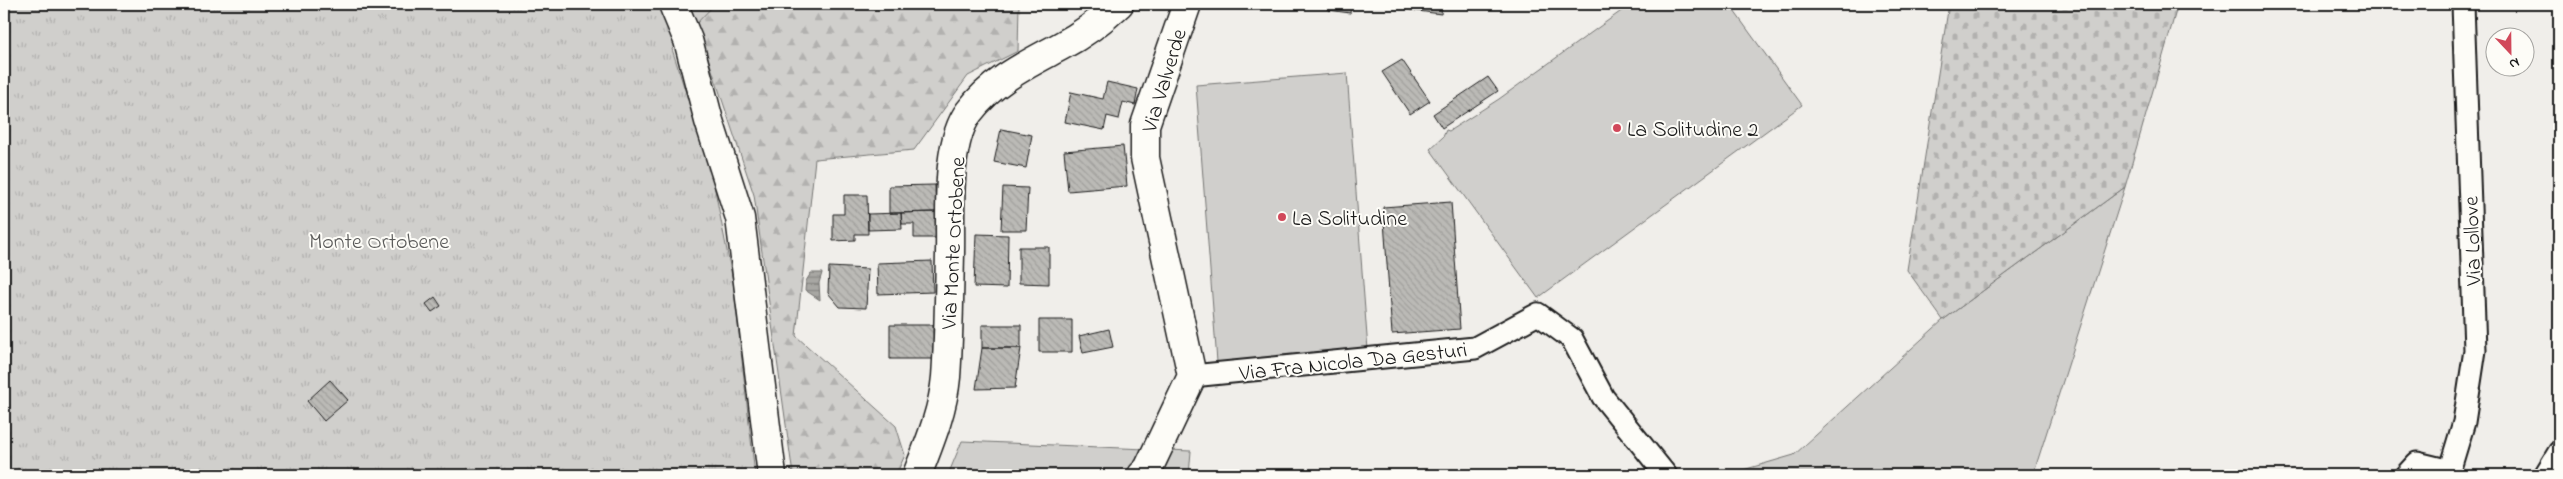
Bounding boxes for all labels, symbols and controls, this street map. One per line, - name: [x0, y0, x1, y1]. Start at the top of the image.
- street label: Via Valverde: [1135, 25, 1197, 138]
- north arrow: [2486, 28, 2536, 78]
- text: N: [2506, 51, 2523, 74]
- place label: La Solitudine 2: [1627, 115, 1759, 147]
- marker: La Solitudine 2: [1611, 122, 1623, 134]
- street label: Via Monte Ortobene: [934, 156, 976, 331]
- street label: Via Lollove: [2456, 195, 2492, 287]
- place label: La Solitudine: [1292, 204, 1407, 236]
- marker: La Solitudine: [1276, 211, 1288, 223]
- park label: Monte Ortobene: [309, 227, 449, 259]
- street label: Via Fra Nicola Da Gesturi: [1237, 335, 1469, 391]

